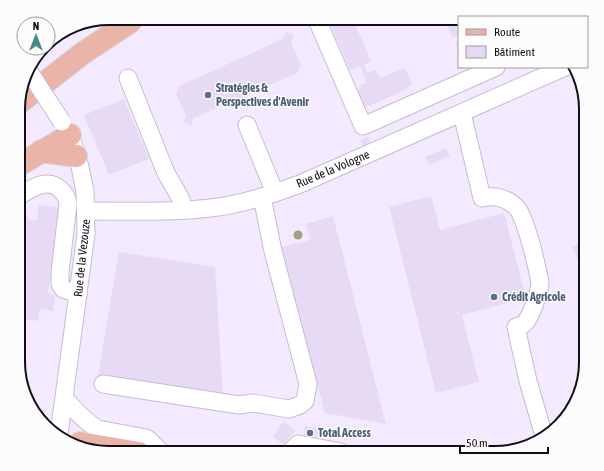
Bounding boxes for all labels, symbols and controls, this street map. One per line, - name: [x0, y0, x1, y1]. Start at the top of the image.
- north arrow: [16, 16, 56, 56]
- legend: [458, 16, 588, 68]
- text: N: [33, 20, 39, 32]
- text: Route: [494, 25, 520, 39]
- text: Bâtiment: [494, 45, 535, 59]
- place label: Stratégies & Perspectives d'Avenir: [216, 81, 309, 109]
- marker: Stratégies & Perspectives d'Avenir: [203, 90, 213, 100]
- street label: Rue de la Vologne: [294, 147, 372, 191]
- street label: Rue de la Vezouze: [71, 218, 93, 298]
- place label: Crédit Agricole: [502, 290, 566, 304]
- marker: Crédit Agricole: [489, 292, 499, 302]
- place label: Total Access: [318, 426, 371, 440]
- marker: Total Access: [305, 428, 315, 438]
- scale bar: [460, 429, 548, 455]
- text: 50 m: [466, 436, 488, 450]

